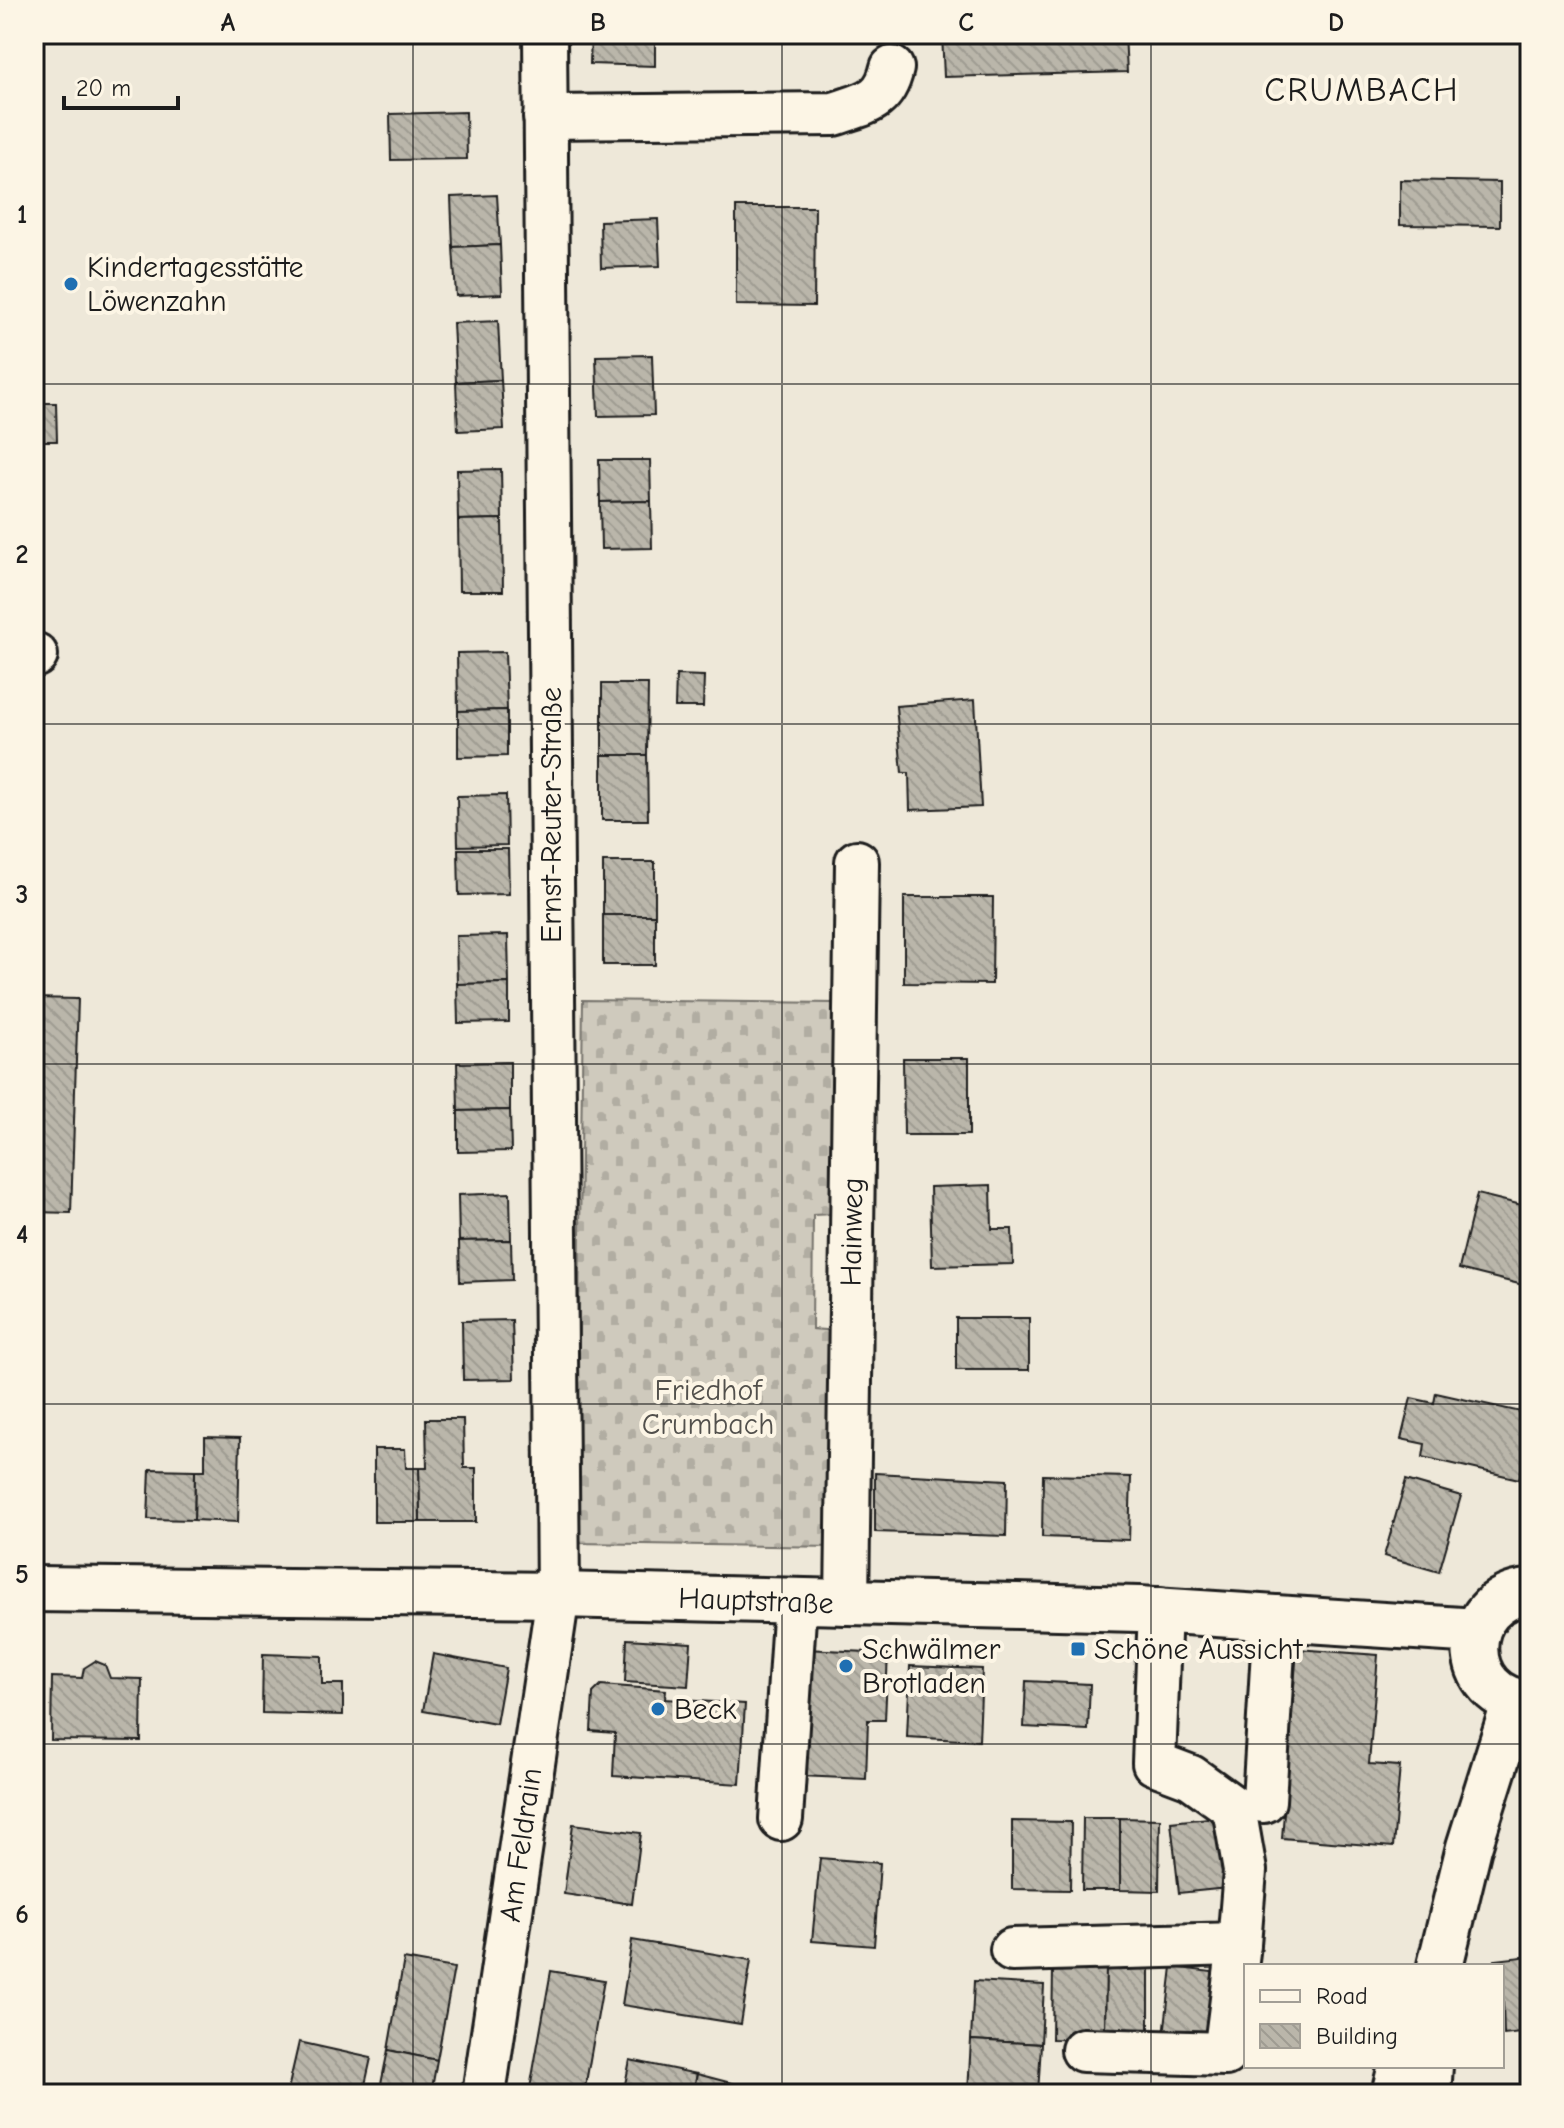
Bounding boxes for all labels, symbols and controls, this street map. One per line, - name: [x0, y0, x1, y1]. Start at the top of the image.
- text: A: [221, 8, 236, 38]
- text: B: [590, 8, 606, 38]
- text: C: [958, 8, 974, 38]
- text: D: [1328, 8, 1344, 38]
- scale bar: [64, 60, 178, 110]
- district label: CRUMBACH: [1264, 70, 1460, 110]
- text: 20 m: [76, 74, 131, 102]
- text: 1: [17, 200, 27, 230]
- place label: Kindertagesstätte Löwenzahn: [87, 250, 304, 319]
- marker: Kindertagesstätte Löwenzahn: [62, 275, 80, 293]
- text: 2: [16, 540, 28, 570]
- street label: Ernst-Reuter-Straße: [534, 687, 569, 943]
- text: 3: [16, 880, 28, 910]
- street label: Hainweg: [834, 1177, 870, 1287]
- text: 4: [16, 1220, 28, 1250]
- park label: Friedhof Crumbach: [642, 1373, 774, 1442]
- text: 5: [15, 1560, 29, 1590]
- street label: Hauptstraße: [678, 1581, 834, 1621]
- place label: Schwälmer Brotladen: [862, 1632, 1000, 1701]
- place label: Schöne Aussicht: [1094, 1632, 1304, 1667]
- marker: Schöne Aussicht: [1069, 1640, 1087, 1658]
- marker: Schwälmer Brotladen: [837, 1657, 855, 1675]
- place label: Beck: [674, 1692, 737, 1727]
- marker: Beck: [649, 1700, 667, 1718]
- street label: Am Feldrain: [493, 1766, 549, 1924]
- text: 6: [15, 1900, 29, 1930]
- legend: [1244, 1964, 1504, 2068]
- text: Road: [1316, 1982, 1368, 2010]
- text: Building: [1316, 2022, 1398, 2050]

